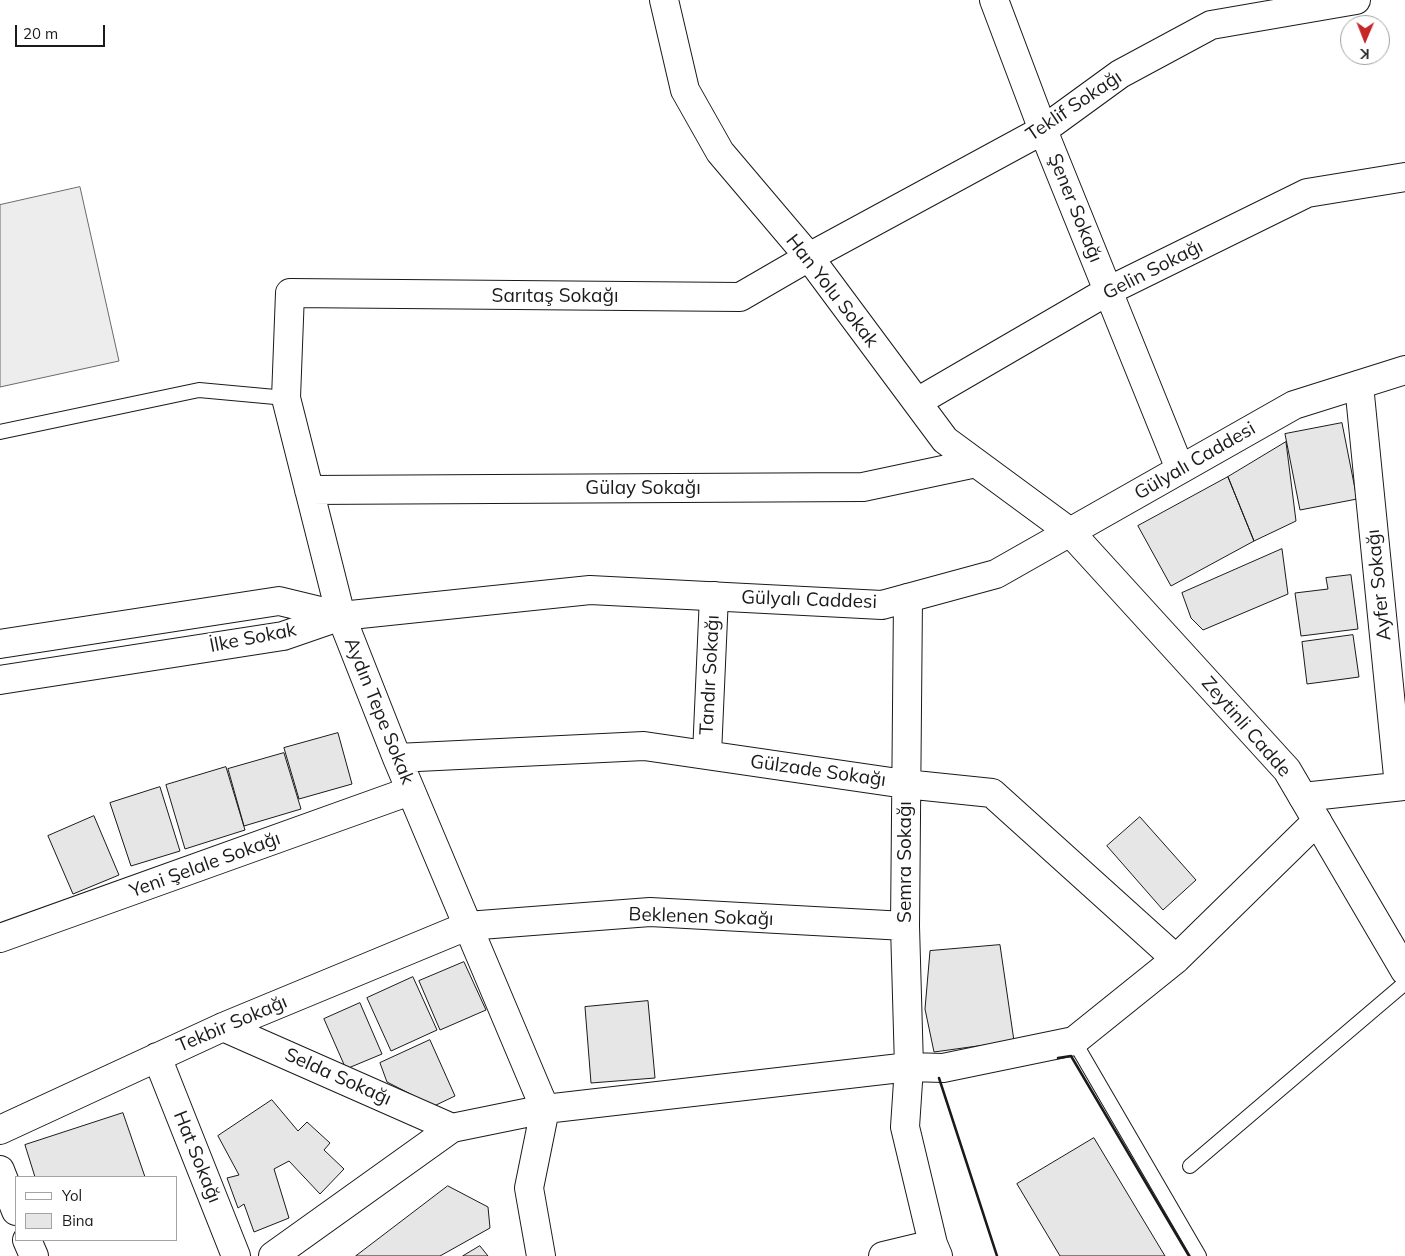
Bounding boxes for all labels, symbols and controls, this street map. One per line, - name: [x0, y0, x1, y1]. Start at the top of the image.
- scale bar: [18, 15, 108, 47]
- north arrow: [1340, 15, 1390, 65]
- text: 20 m: [23, 24, 58, 43]
- text: K: [1360, 45, 1370, 63]
- street label: Teklif Sokağı: [1022, 66, 1126, 146]
- street label: Şener Sokağı: [1043, 150, 1107, 266]
- street label: Han Yolu Sokak: [781, 230, 883, 352]
- street label: Gelin Sokağı: [1099, 235, 1207, 305]
- street label: Sarıtaş Sokağı: [492, 285, 618, 307]
- street label: Gülyalı Caddesi: [1130, 417, 1260, 505]
- street label: Gülay Sokağı: [585, 477, 701, 499]
- street label: Ayfer Sokağı: [1362, 528, 1396, 642]
- street label: Gülyalı Caddesi: [741, 586, 877, 614]
- street label: Tandır Sokağı: [695, 614, 725, 736]
- street label: İlke Sokak: [208, 618, 298, 658]
- street label: Aydın Tepe Sokak: [339, 634, 419, 788]
- street label: Zeytinli Cadde: [1196, 672, 1296, 782]
- street label: Gülzade Sokağı: [749, 750, 887, 792]
- street label: Semra Sokağı: [894, 801, 916, 923]
- street label: Yeni Şelale Sokağı: [127, 827, 283, 903]
- street label: Beklenen Sokağı: [628, 903, 774, 931]
- street label: Tekbir Sokağı: [173, 991, 291, 1057]
- street label: Selda Sokağı: [281, 1043, 395, 1111]
- street label: Hat Sokağı: [168, 1108, 226, 1206]
- legend: [15, 1176, 178, 1241]
- text: Yol: [62, 1186, 82, 1205]
- text: Bina: [62, 1211, 94, 1230]

